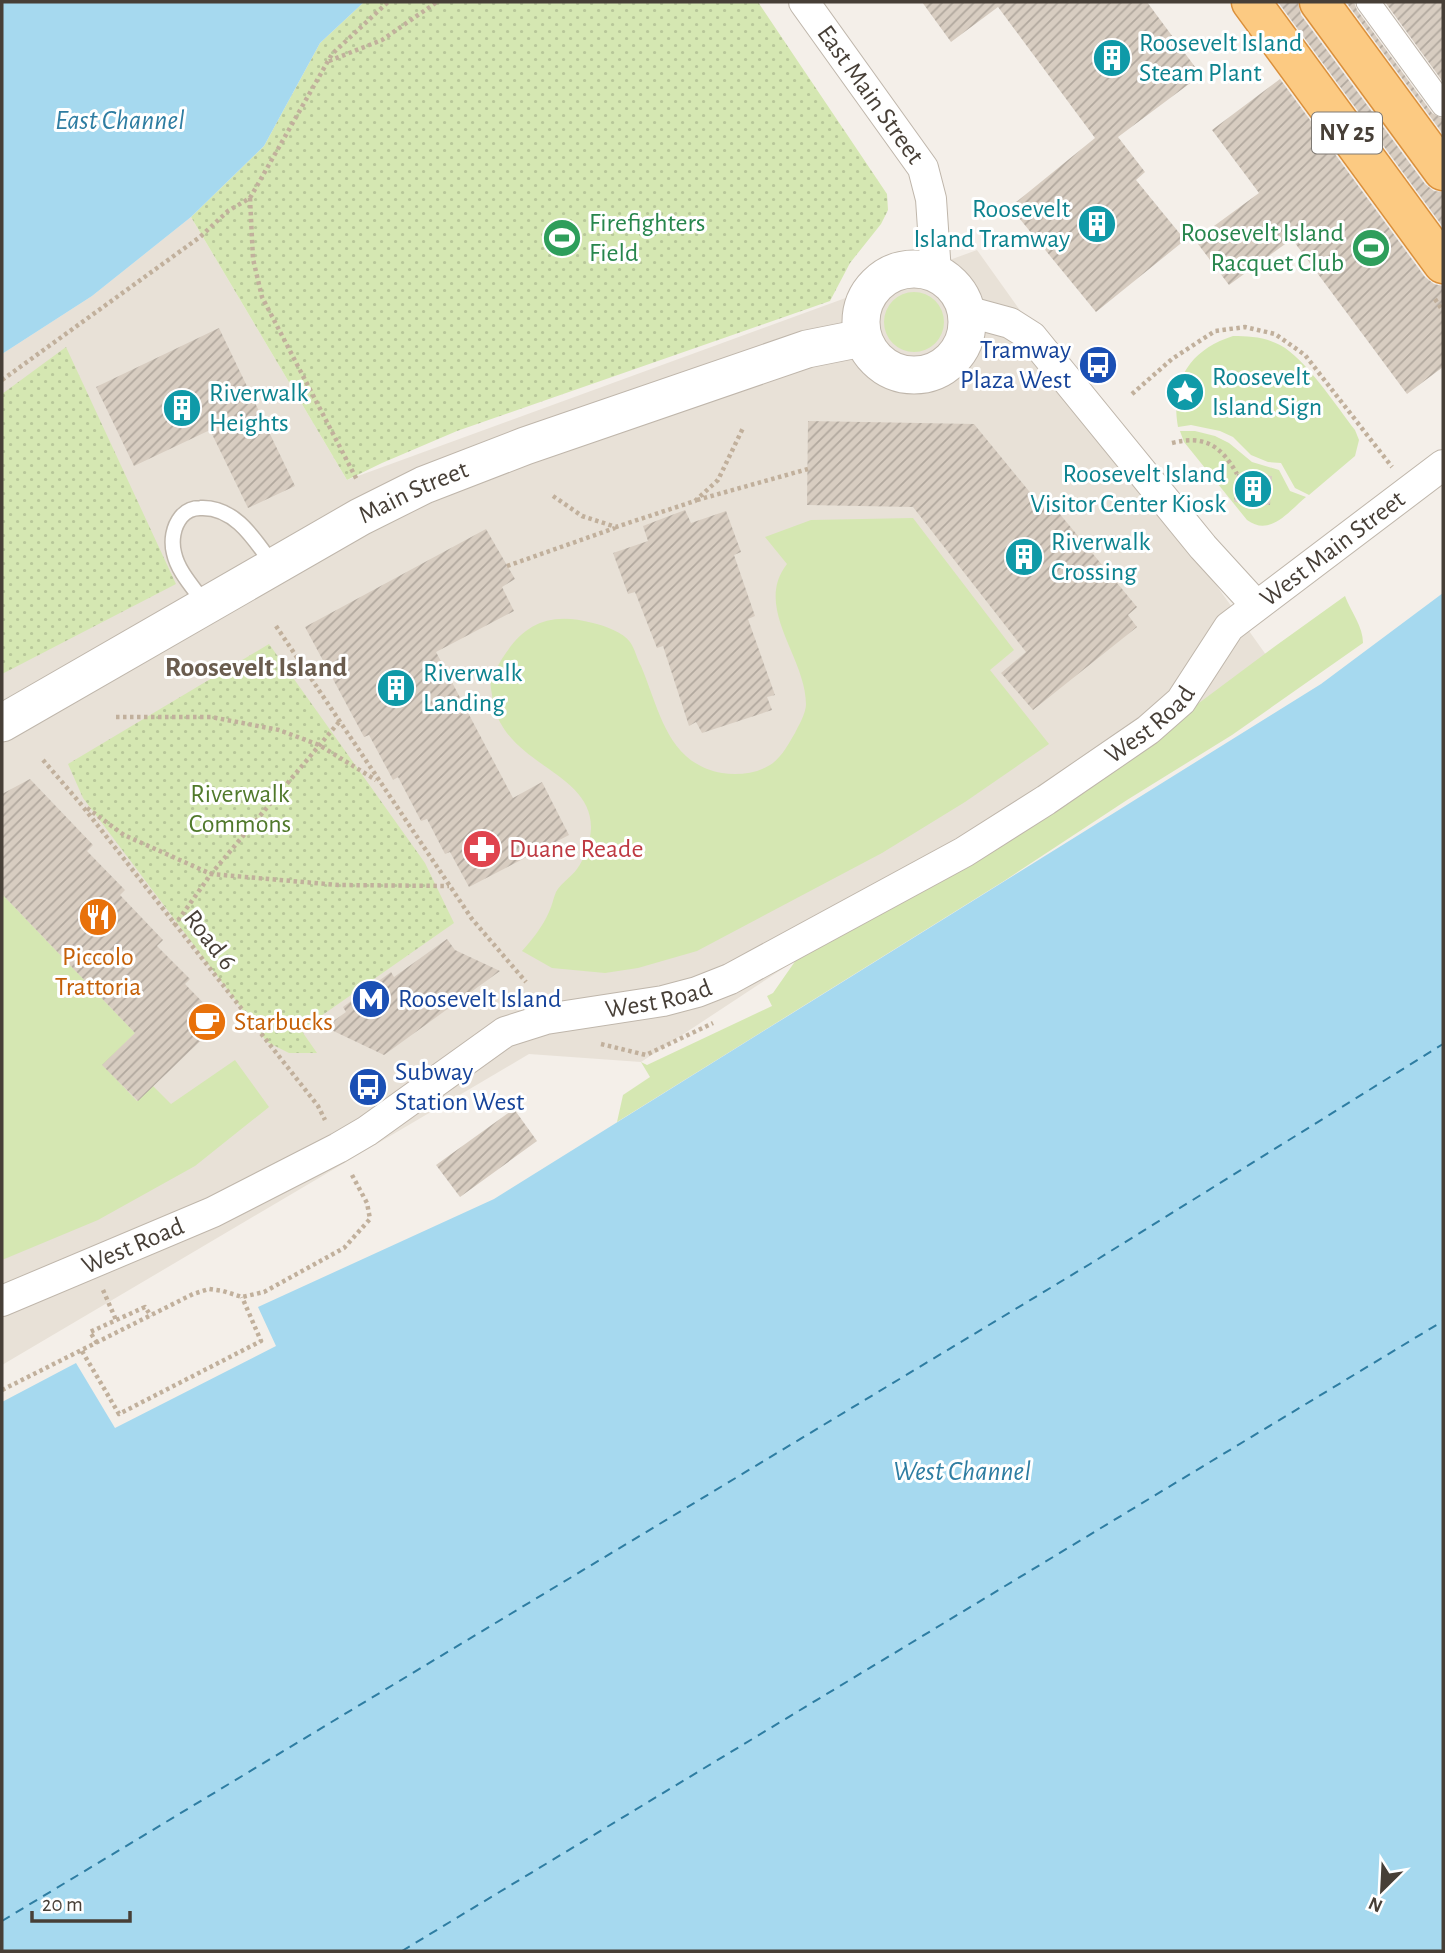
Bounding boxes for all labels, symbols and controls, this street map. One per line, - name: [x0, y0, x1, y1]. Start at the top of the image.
- street label: East Main Street: [812, 21, 929, 169]
- place label: Roosevelt Island Steam Plant: [1139, 30, 1302, 86]
- building icon: Roosevelt Island Steam Plant: [1091, 37, 1133, 79]
- water label: East Channel: [55, 107, 185, 135]
- road number: NY 25: [1312, 113, 1382, 154]
- place label: Roosevelt Island Tramway: [913, 196, 1070, 252]
- building icon: Roosevelt Island Tramway: [1076, 203, 1118, 245]
- place label: Firefighters Field: [589, 210, 705, 266]
- sports icon: Firefighters Field: [541, 217, 583, 259]
- place label: Roosevelt Island Racquet Club: [1181, 220, 1344, 276]
- sports icon: Roosevelt Island Racquet Club: [1350, 227, 1392, 269]
- place label: Tramway Plaza West: [960, 337, 1071, 393]
- bus stop icon: Tramway Plaza West: [1077, 344, 1119, 386]
- place label: Roosevelt Island Sign: [1212, 364, 1322, 420]
- place icon: Roosevelt Island Sign: [1164, 371, 1206, 413]
- place label: Riverwalk Heights: [209, 380, 309, 436]
- building icon: Riverwalk Heights: [161, 387, 203, 429]
- street label: Main Street: [354, 456, 472, 529]
- place label: Roosevelt Island Visitor Center Kiosk: [1030, 461, 1226, 517]
- building icon: Roosevelt Island Visitor Center Kiosk: [1232, 468, 1274, 510]
- street label: West Main Street: [1255, 486, 1410, 611]
- place label: Riverwalk Crossing: [1051, 529, 1151, 585]
- building icon: Riverwalk Crossing: [1003, 536, 1045, 578]
- district label: Roosevelt Island: [165, 654, 347, 682]
- place label: Riverwalk Landing: [423, 660, 523, 716]
- building icon: Riverwalk Landing: [375, 667, 417, 709]
- street label: West Road: [1100, 681, 1200, 768]
- park label: Riverwalk Commons: [189, 781, 291, 837]
- pharmacy icon: Duane Reade: [461, 828, 503, 870]
- place label: Duane Reade: [509, 836, 643, 862]
- restaurant icon: Piccolo Trattoria: [77, 896, 119, 938]
- street label: Road 6: [179, 905, 241, 975]
- place label: Piccolo Trattoria: [55, 944, 141, 1000]
- street label: West Road: [603, 975, 715, 1023]
- metro station icon: Roosevelt Island: [350, 978, 392, 1020]
- place label: Roosevelt Island: [398, 986, 561, 1012]
- cafe icon: Starbucks: [186, 1001, 228, 1043]
- place label: Starbucks: [234, 1009, 333, 1035]
- place label: Subway Station West: [395, 1059, 524, 1115]
- bus stop icon: Subway Station West: [347, 1066, 389, 1108]
- street label: West Road: [78, 1213, 188, 1279]
- water label: West Channel: [893, 1458, 1031, 1486]
- north arrow: [1347, 1855, 1417, 1925]
- scale bar: [32, 1880, 130, 1924]
- text: N: [1366, 1893, 1386, 1916]
- text: 20 m: [42, 1894, 83, 1915]

